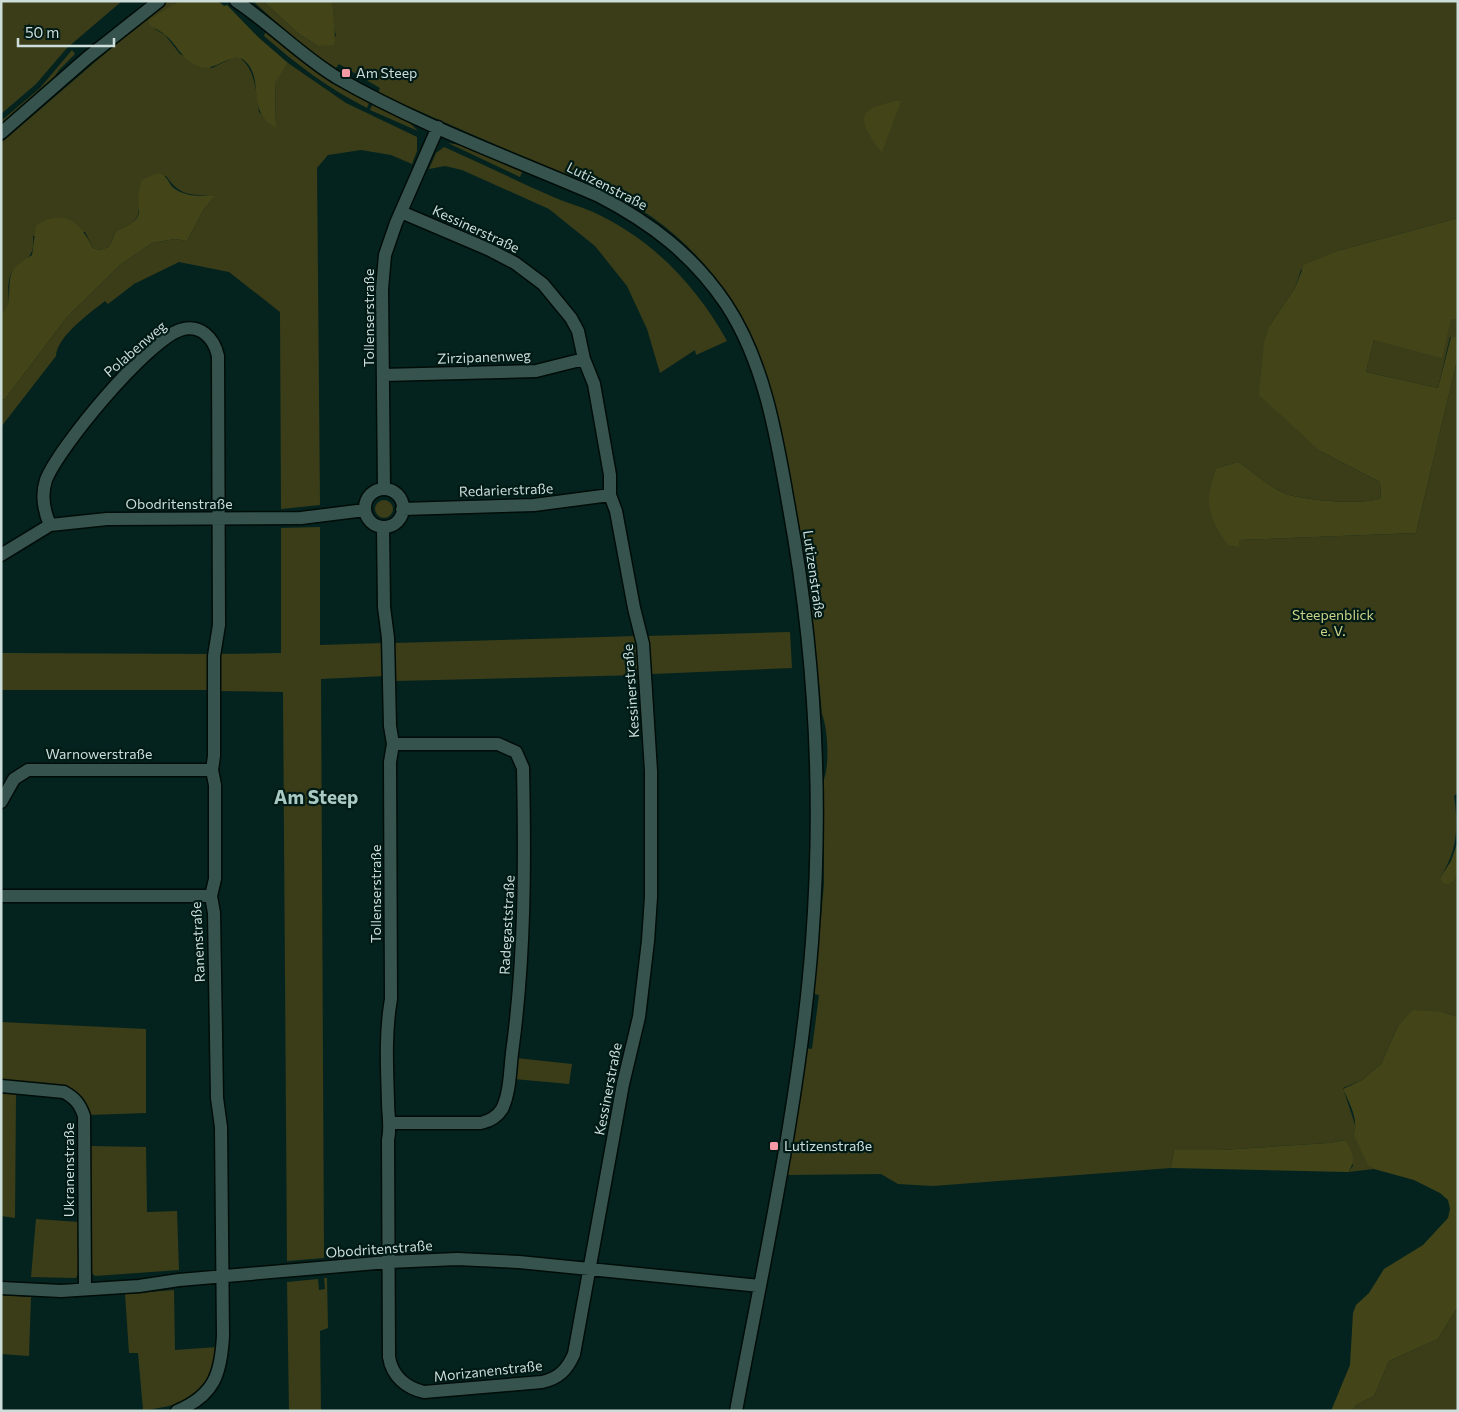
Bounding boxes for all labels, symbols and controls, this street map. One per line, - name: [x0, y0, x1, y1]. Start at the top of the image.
- scale bar: [18, 15, 114, 47]
- text: 50 m: [25, 23, 59, 41]
- place label: Am Steep: [356, 64, 417, 81]
- marker: Am Steep: [340, 67, 352, 79]
- street label: Lutizenstraße: [564, 158, 650, 213]
- street label: Kessinerstraße: [430, 201, 522, 256]
- street label: Tollenserstraße: [360, 269, 377, 367]
- street label: Polabenweg: [100, 317, 170, 380]
- street label: Zirzipanenweg: [437, 346, 532, 367]
- street label: Redarierstraße: [459, 479, 553, 500]
- street label: Obodritenstraße: [125, 495, 233, 512]
- street label: Lutizenstraße: [800, 529, 829, 619]
- park label: Steepenblick e. V.: [1292, 606, 1374, 639]
- street label: Kessinerstraße: [619, 644, 642, 739]
- street label: Warnowerstraße: [45, 745, 153, 762]
- district label: Am Steep: [274, 785, 358, 808]
- street label: Tollenserstraße: [367, 845, 384, 943]
- street label: Radegaststraße: [495, 875, 518, 975]
- street label: Ranenstraße: [187, 901, 208, 983]
- street label: Kessinerstraße: [590, 1041, 625, 1137]
- street label: Ukranenstraße: [60, 1123, 77, 1217]
- place label: Lutizenstraße: [784, 1137, 872, 1154]
- marker: Lutizenstraße: [768, 1140, 780, 1152]
- street label: Obodritenstraße: [325, 1236, 433, 1261]
- street label: Morizanenstraße: [433, 1356, 543, 1385]

